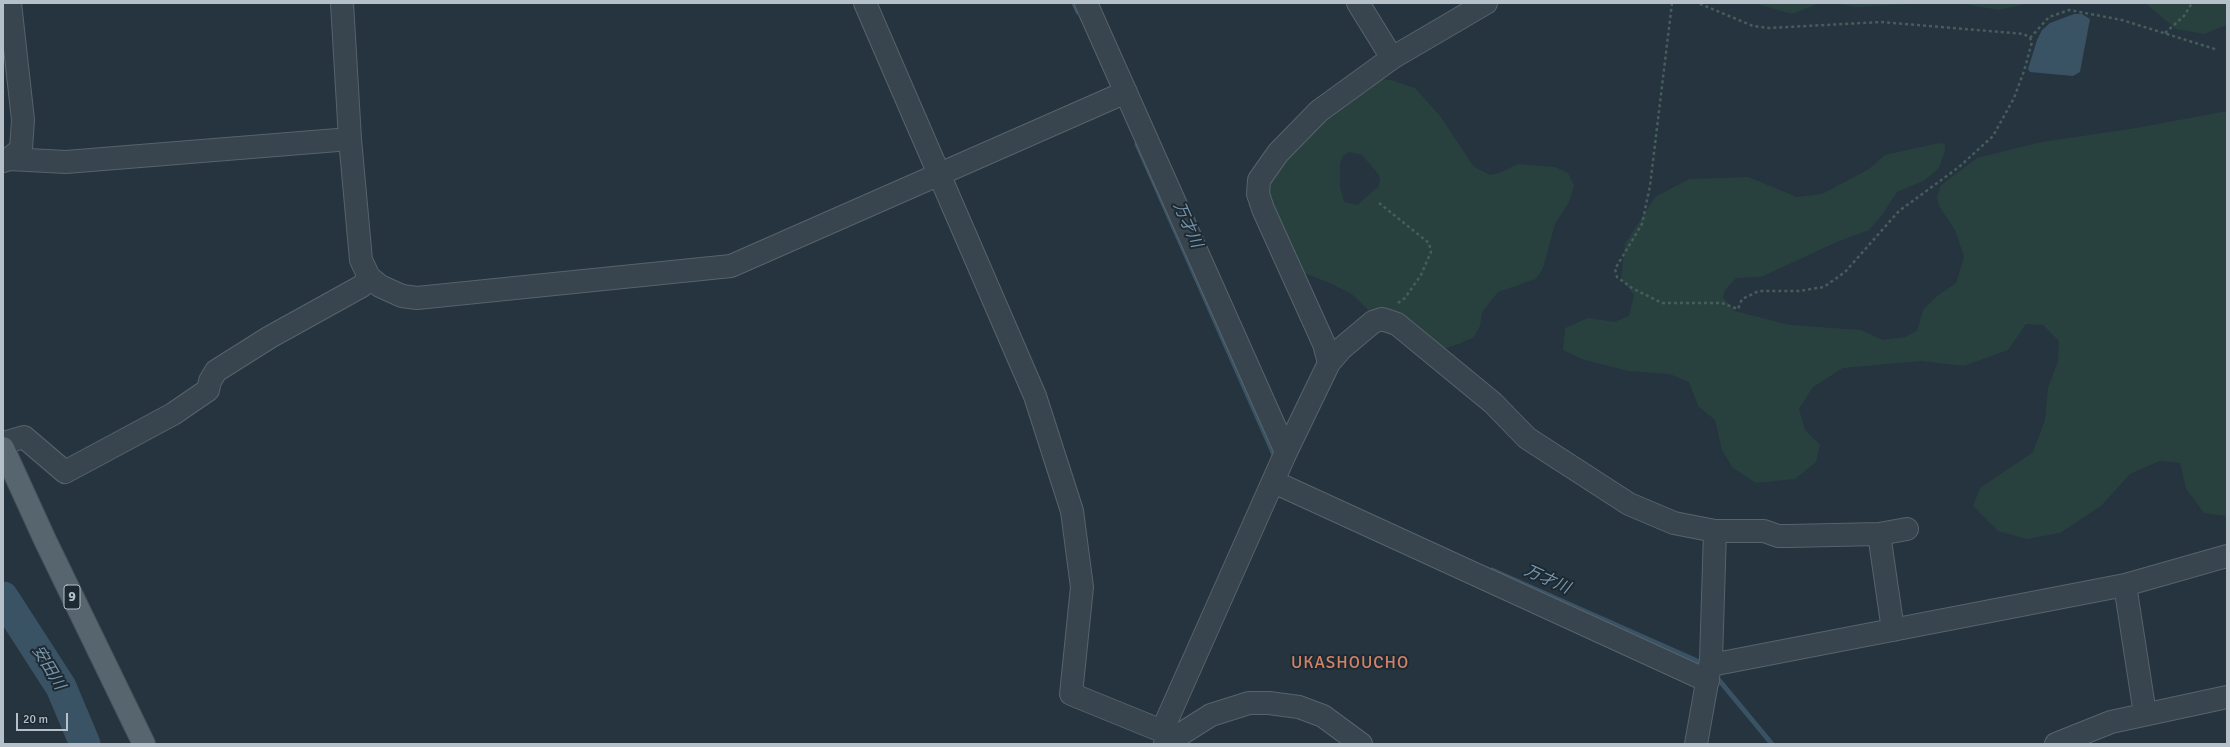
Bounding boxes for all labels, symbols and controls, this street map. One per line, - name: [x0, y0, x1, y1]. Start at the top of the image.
- water label: 万才川: [1168, 199, 1206, 251]
- water label: 万才川: [1521, 561, 1573, 599]
- road number: 9: [64, 585, 80, 609]
- water label: 安田川: [27, 642, 69, 694]
- district label: UKASHOUCHO: [1291, 654, 1409, 674]
- scale bar: [18, 705, 70, 731]
- text: 20 m: [23, 712, 48, 727]

